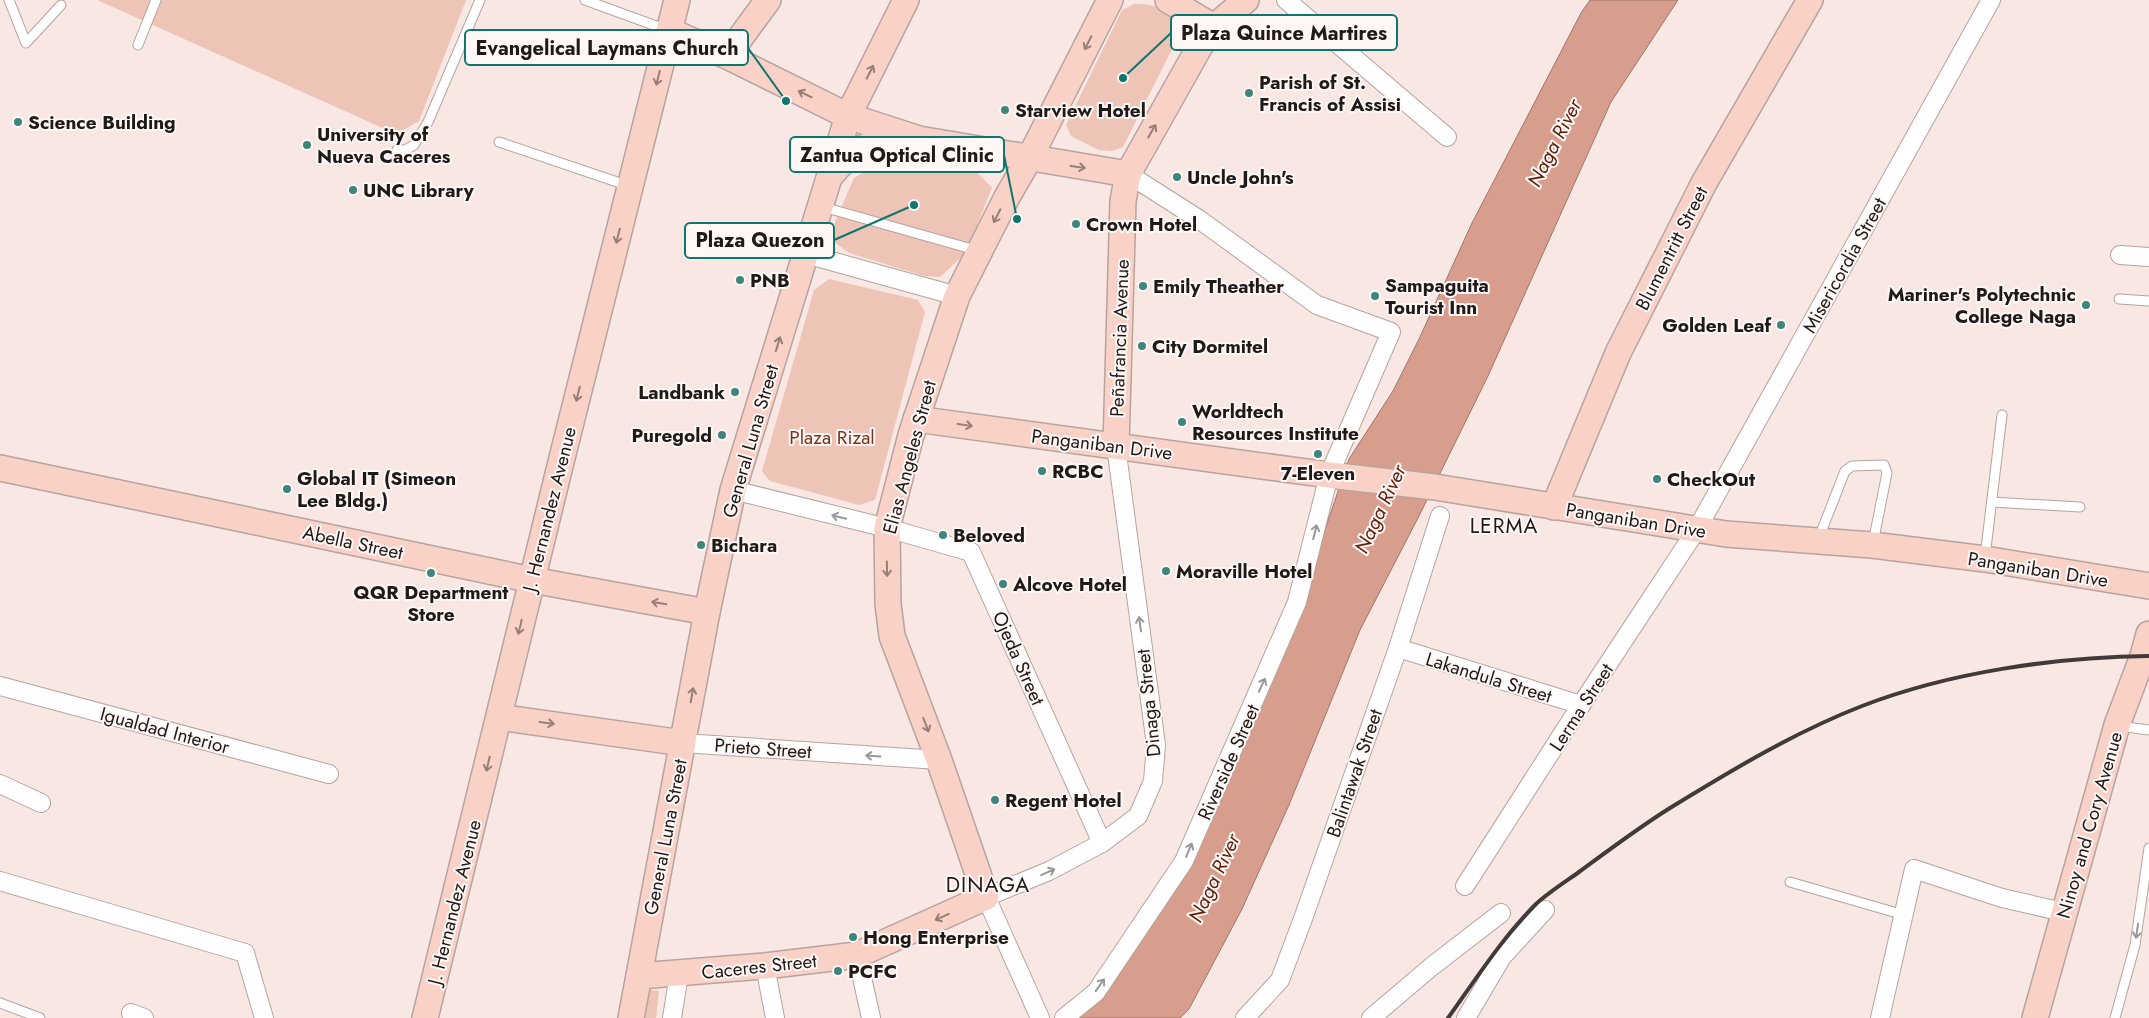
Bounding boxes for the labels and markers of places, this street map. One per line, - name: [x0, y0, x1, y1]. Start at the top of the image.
- callout: Plaza Quince Martires: [1171, 15, 1397, 50]
- callout: Evangelical Laymans Church: [465, 30, 748, 65]
- place label: Parish of St. Francis of Assisi: [1259, 69, 1401, 118]
- marker: Parish of St. Francis of Assisi: [1243, 87, 1255, 99]
- place label: Starview Hotel: [1015, 97, 1146, 124]
- marker: Starview Hotel: [999, 104, 1011, 116]
- place label: Science Building: [28, 109, 176, 136]
- marker: Science Building: [12, 116, 24, 128]
- place label: University of Nueva Caceres: [317, 121, 451, 170]
- callout: Zantua Optical Clinic: [790, 137, 1004, 172]
- marker: University of Nueva Caceres: [301, 139, 313, 151]
- place label: Uncle John's: [1187, 164, 1294, 191]
- marker: Uncle John's: [1171, 171, 1183, 183]
- place label: UNC Library: [363, 177, 475, 204]
- marker: UNC Library: [347, 184, 359, 196]
- place label: Crown Hotel: [1086, 211, 1197, 238]
- marker: Crown Hotel: [1070, 218, 1082, 230]
- callout: Plaza Quezon: [685, 223, 834, 258]
- place label: PNB: [750, 267, 790, 294]
- place label: Sampaguita Tourist Inn: [1385, 272, 1489, 321]
- place label: Emily Theather: [1153, 273, 1284, 300]
- marker: PNB: [734, 274, 746, 286]
- marker: Emily Theather: [1137, 280, 1149, 292]
- place label: Mariner's Polytechnic College Naga: [1888, 281, 2076, 330]
- marker: Sampaguita Tourist Inn: [1369, 290, 1381, 302]
- marker: Mariner's Polytechnic College Naga: [2080, 299, 2092, 311]
- place label: Golden Leaf: [1662, 312, 1772, 339]
- marker: Golden Leaf: [1775, 319, 1787, 331]
- place label: City Dormitel: [1152, 333, 1268, 360]
- marker: City Dormitel: [1136, 340, 1148, 352]
- place label: Landbank: [638, 379, 725, 406]
- marker: Landbank: [729, 386, 741, 398]
- place label: Worldtech Resources Institute: [1192, 398, 1359, 447]
- marker: Worldtech Resources Institute: [1176, 416, 1188, 428]
- place label: Puregold: [632, 422, 712, 449]
- marker: Puregold: [716, 429, 728, 441]
- marker: 7-Eleven: [1312, 448, 1324, 460]
- place label: RCBC: [1052, 458, 1104, 485]
- place label: 7-Eleven: [1281, 460, 1355, 487]
- place label: Global IT (Simeon Lee Bldg.): [297, 465, 456, 514]
- marker: RCBC: [1036, 465, 1048, 477]
- place label: CheckOut: [1667, 466, 1755, 493]
- marker: CheckOut: [1651, 473, 1663, 485]
- marker: Global IT (Simeon Lee Bldg.): [281, 483, 293, 495]
- place label: Beloved: [953, 522, 1025, 549]
- marker: Beloved: [937, 529, 949, 541]
- place label: Bichara: [711, 532, 777, 559]
- marker: Bichara: [695, 539, 707, 551]
- place label: Moraville Hotel: [1176, 558, 1312, 585]
- marker: Moraville Hotel: [1160, 565, 1172, 577]
- marker: QQR Department Store: [425, 567, 437, 579]
- place label: Alcove Hotel: [1012, 571, 1127, 598]
- marker: Alcove Hotel: [997, 578, 1009, 590]
- place label: QQR Department Store: [354, 579, 508, 628]
- place label: Regent Hotel: [1005, 787, 1122, 814]
- marker: Regent Hotel: [989, 794, 1001, 806]
- place label: Hong Enterprise: [863, 924, 1009, 951]
- marker: Hong Enterprise: [847, 931, 859, 943]
- place label: PCFC: [848, 958, 897, 985]
- marker: PCFC: [832, 965, 844, 977]

